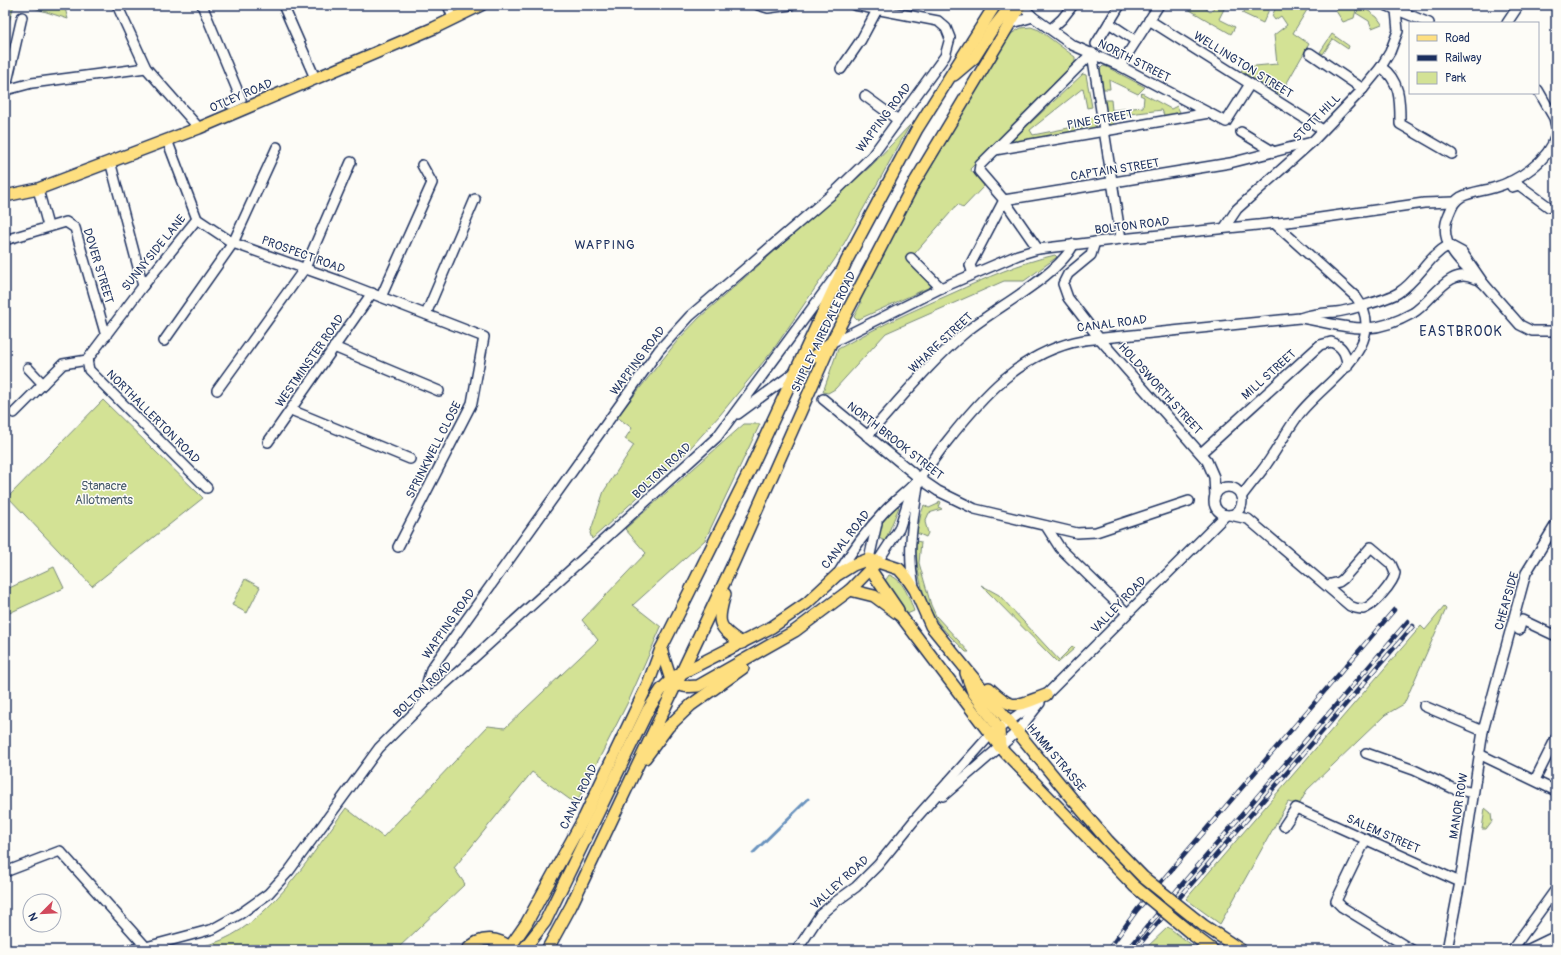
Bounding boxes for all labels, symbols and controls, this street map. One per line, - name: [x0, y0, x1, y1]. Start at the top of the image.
- legend: [1409, 22, 1539, 94]
- street label: WELLINGTON STREET: [1191, 28, 1296, 102]
- text: Road: [1445, 31, 1470, 46]
- street label: NORTH STREET: [1095, 36, 1173, 86]
- text: Railway: [1445, 51, 1481, 66]
- text: Park: [1445, 71, 1466, 86]
- street label: OTLEY ROAD: [207, 76, 275, 116]
- street label: WAPPING ROAD: [853, 80, 915, 155]
- street label: STOTT HILL: [1290, 91, 1344, 145]
- street label: PINE STREET: [1066, 107, 1134, 133]
- street label: CAPTAIN STREET: [1070, 156, 1161, 184]
- street label: SUNNYSIDE LANE: [119, 212, 189, 294]
- street label: BOLTON ROAD: [1094, 214, 1171, 238]
- street label: DOVER STREET: [79, 227, 117, 306]
- street label: PROSPECT ROAD: [259, 233, 347, 277]
- district label: WAPPING: [574, 237, 636, 253]
- street label: SHIPLEY AIREDALE ROAD: [788, 269, 860, 395]
- street label: WHARF STREET: [906, 309, 976, 377]
- street label: WESTMINSTER ROAD: [272, 311, 348, 410]
- street label: CANAL ROAD: [1076, 312, 1148, 336]
- street label: WAPPING ROAD: [607, 323, 669, 398]
- district label: EASTBROOK: [1419, 323, 1503, 340]
- street label: HOLDSWORTH STREET: [1115, 340, 1205, 438]
- street label: MILL STREET: [1239, 346, 1299, 403]
- street label: NORTHALLERTON ROAD: [103, 367, 203, 467]
- street label: SPRINKWELL CLOSE: [403, 399, 465, 501]
- street label: NORTH BROOK STREET: [844, 399, 946, 483]
- street label: BOLTON ROAD: [629, 440, 695, 502]
- park label: Stanacre Allotments: [75, 479, 134, 508]
- street label: CANAL ROAD: [818, 507, 874, 572]
- street label: CHEAPSIDE: [1492, 570, 1522, 632]
- street label: VALLEY ROAD: [1088, 573, 1150, 637]
- street label: WAPPING ROAD: [419, 586, 479, 662]
- street label: BOLTON ROAD: [390, 659, 456, 721]
- street label: HAMM STRASSE: [1023, 721, 1089, 795]
- street label: CANAL ROAD: [557, 762, 601, 832]
- street label: MANOR ROW: [1446, 772, 1472, 840]
- street label: SALEM STREET: [1344, 811, 1422, 857]
- street label: VALLEY ROAD: [808, 853, 873, 913]
- north arrow: [22, 893, 62, 933]
- text: N: [26, 910, 41, 923]

